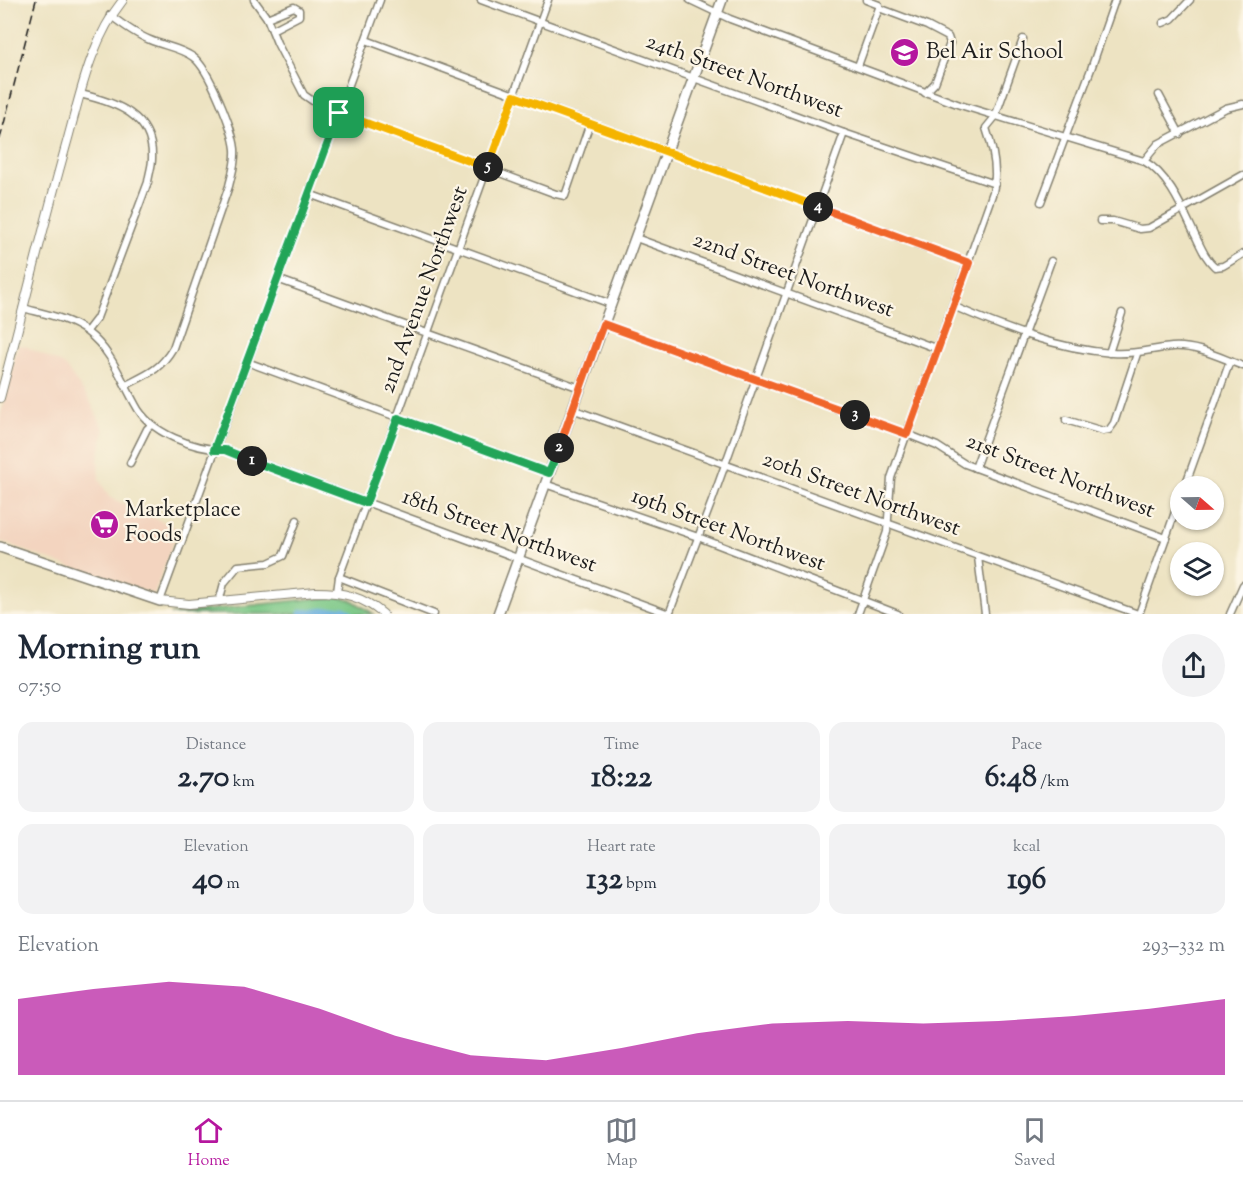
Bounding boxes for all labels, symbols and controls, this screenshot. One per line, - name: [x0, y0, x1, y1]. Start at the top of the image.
- street label: 24th Street Northwest: [641, 26, 848, 128]
- school or university icon: Bel Air School: [889, 37, 921, 69]
- place label: Bel Air School: [926, 37, 1064, 69]
- pin: [313, 87, 364, 138]
- icon: arrive: [322, 96, 355, 129]
- pin: 5: [473, 152, 503, 182]
- text: 5: [485, 155, 491, 178]
- street label: 2nd Avenue Northwest: [373, 181, 478, 398]
- pin: 4: [803, 192, 833, 222]
- text: 4: [814, 195, 822, 218]
- street label: 22nd Street Northwest: [688, 225, 899, 327]
- pin: 3: [840, 400, 870, 430]
- text: 3: [852, 403, 858, 426]
- street label: 21st Street Northwest: [961, 426, 1160, 528]
- pin: 2: [544, 433, 574, 463]
- text: 2: [555, 436, 563, 459]
- street label: 20th Street Northwest: [758, 444, 965, 546]
- pin: 1: [237, 446, 267, 476]
- text: 1: [249, 449, 255, 472]
- north arrow: [1170, 476, 1224, 530]
- map controls: [1170, 476, 1224, 596]
- street label: 19th Street Northwest: [626, 481, 830, 581]
- street label: 18th Street Northwest: [397, 482, 601, 582]
- place label: Marketplace Foods: [125, 495, 241, 552]
- supermarket icon: Marketplace Foods: [88, 508, 120, 540]
- button: layers: [1170, 542, 1224, 596]
- text: Morning run: [18, 626, 200, 674]
- button: share: [1162, 634, 1225, 697]
- text: 07:50: [18, 673, 61, 702]
- text: Distance: [186, 734, 246, 757]
- text: Time: [604, 734, 639, 757]
- text: Pace: [1012, 734, 1042, 757]
- text: 2.70: [178, 757, 229, 800]
- text: 18:22: [591, 757, 652, 800]
- text: 6:48: [984, 757, 1037, 800]
- text: km: [229, 771, 255, 794]
- text: /km: [1037, 771, 1069, 794]
- text: Elevation: [184, 836, 249, 859]
- text: Heart rate: [587, 836, 656, 859]
- text: kcal: [1013, 836, 1041, 859]
- text: 40: [192, 859, 223, 902]
- text: 132: [586, 859, 623, 902]
- text: 196: [1007, 859, 1047, 902]
- text: m: [223, 873, 240, 896]
- text: bpm: [623, 873, 657, 896]
- text: Elevation: [18, 932, 99, 961]
- text: 293–332 m: [1142, 932, 1225, 961]
- tab: Home: [188, 1114, 230, 1173]
- tab: Map: [605, 1114, 638, 1173]
- tab: Saved: [1014, 1114, 1055, 1173]

